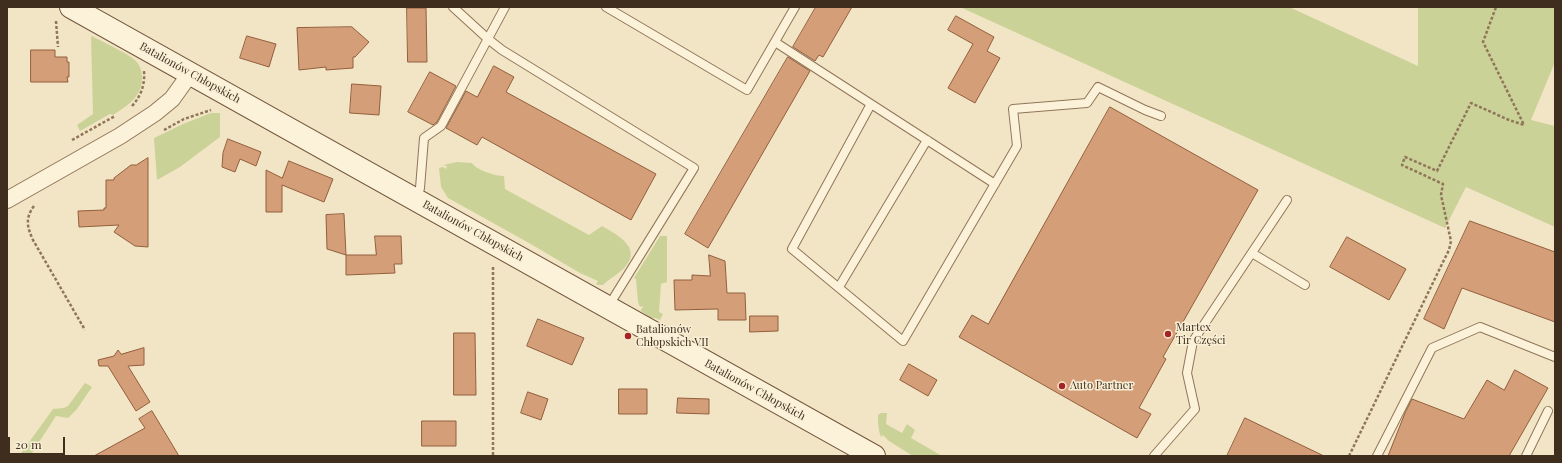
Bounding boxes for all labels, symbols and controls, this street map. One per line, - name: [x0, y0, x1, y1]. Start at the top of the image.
- street label: Batalionów Chłopskich: [137, 40, 243, 106]
- street label: Batalionów Chłopskich: [420, 198, 526, 264]
- place label: Martex Tir Części: [1176, 321, 1226, 347]
- place label: Batalionów Chłopskich VII: [636, 323, 709, 349]
- marker: Martex Tir Części: [1163, 329, 1173, 339]
- marker: Batalionów Chłopskich VII: [623, 331, 633, 341]
- street label: Batalionów Chłopskich: [702, 357, 808, 423]
- place label: Auto Partner: [1070, 379, 1133, 393]
- marker: Auto Partner: [1057, 381, 1067, 391]
- scale bar: [10, 429, 67, 455]
- text: 20 m: [15, 436, 42, 452]

